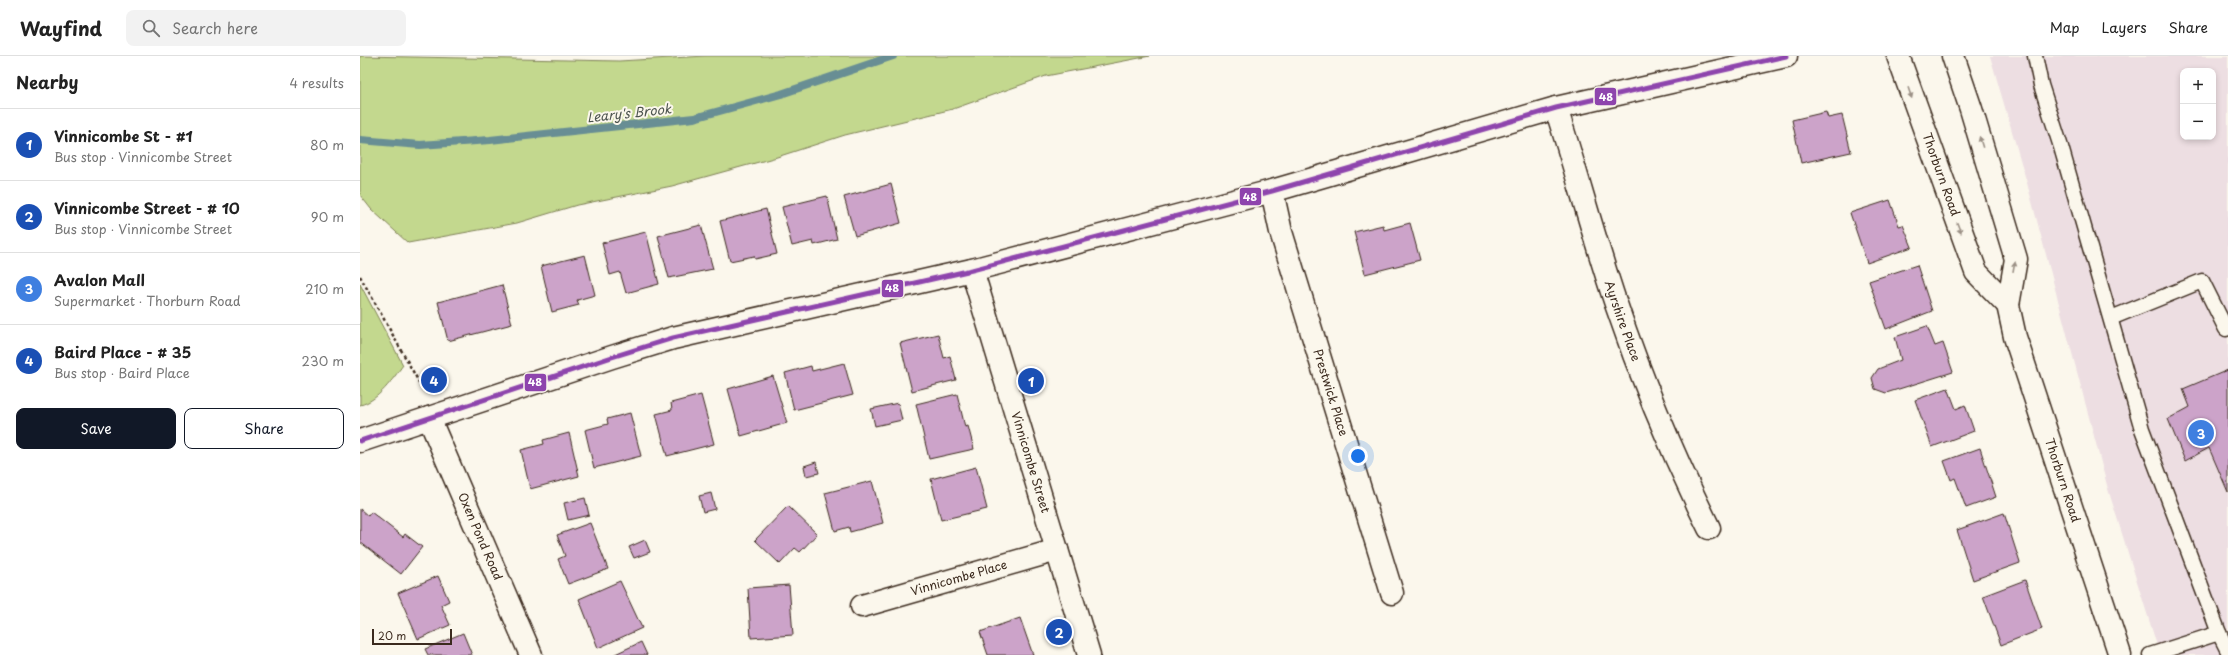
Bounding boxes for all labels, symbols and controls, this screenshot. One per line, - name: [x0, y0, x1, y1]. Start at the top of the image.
- search box: [126, 10, 406, 46]
- text: Wayfind: [20, 14, 102, 42]
- text: Search here: [172, 16, 258, 39]
- icon: search: [140, 17, 162, 39]
- text: Map: [2050, 17, 2080, 38]
- text: Layers: [2102, 17, 2147, 38]
- text: Share: [2169, 17, 2208, 38]
- map controls: [2180, 68, 2216, 140]
- button: +: [2180, 68, 2216, 104]
- text: Nearby: [16, 69, 78, 95]
- text: 4 results: [290, 73, 344, 92]
- line badge: 48: [1594, 87, 1617, 106]
- one-way arrow: [1908, 87, 1914, 99]
- text: 48: [1599, 88, 1613, 105]
- water label: Leary's Brook: [586, 99, 673, 126]
- button: −: [2180, 104, 2216, 140]
- text: Vinnicombe St - #1: [54, 124, 193, 147]
- street label: Thorburn Road: [1918, 130, 1965, 218]
- text: 1: [26, 135, 32, 154]
- text: 80 m: [310, 135, 344, 154]
- one-way arrow: [1978, 136, 1984, 148]
- text: Bus stop · Vinnicombe Street: [54, 147, 232, 166]
- line badge: 48: [1239, 187, 1262, 206]
- text: 48: [1243, 188, 1257, 205]
- text: Vinnicombe Street - # 10: [54, 196, 240, 219]
- text: 2: [24, 207, 34, 226]
- text: 90 m: [311, 207, 344, 226]
- text: Bus stop · Vinnicombe Street: [54, 219, 232, 238]
- one-way arrow: [1957, 223, 1963, 235]
- one-way arrow: [2012, 261, 2018, 273]
- text: Avalon Mall: [54, 268, 145, 291]
- street label: Ayrshire Place: [1601, 278, 1646, 364]
- text: 3: [25, 279, 33, 298]
- text: 210 m: [305, 279, 344, 298]
- line badge: 48: [881, 279, 904, 298]
- text: 48: [885, 279, 899, 296]
- text: Supermarket · Thorburn Road: [54, 291, 241, 310]
- text: Baird Place - # 35: [54, 340, 191, 363]
- street label: Prestwick Place: [1309, 347, 1353, 438]
- text: 4: [25, 351, 33, 370]
- text: 230 m: [302, 351, 344, 370]
- text: Bus stop · Baird Place: [54, 363, 190, 382]
- pin: 4: [421, 365, 447, 395]
- pin: 1: [1018, 366, 1044, 396]
- line badge: 48: [524, 373, 547, 392]
- text: 48: [528, 373, 542, 390]
- button: Save: [16, 408, 176, 449]
- button: Share: [184, 408, 344, 449]
- street label: Vinnicombe Street: [1007, 409, 1055, 515]
- pin: 3: [2188, 418, 2214, 448]
- street label: Thorburn Road: [2041, 436, 2086, 524]
- your location: [1348, 446, 1368, 466]
- street label: Oxen Pond Road: [454, 489, 508, 583]
- street label: Vinnicombe Place: [908, 555, 1009, 600]
- pin: 2: [1046, 617, 1072, 647]
- scale bar: [372, 627, 452, 646]
- text: 20 m: [378, 627, 406, 644]

